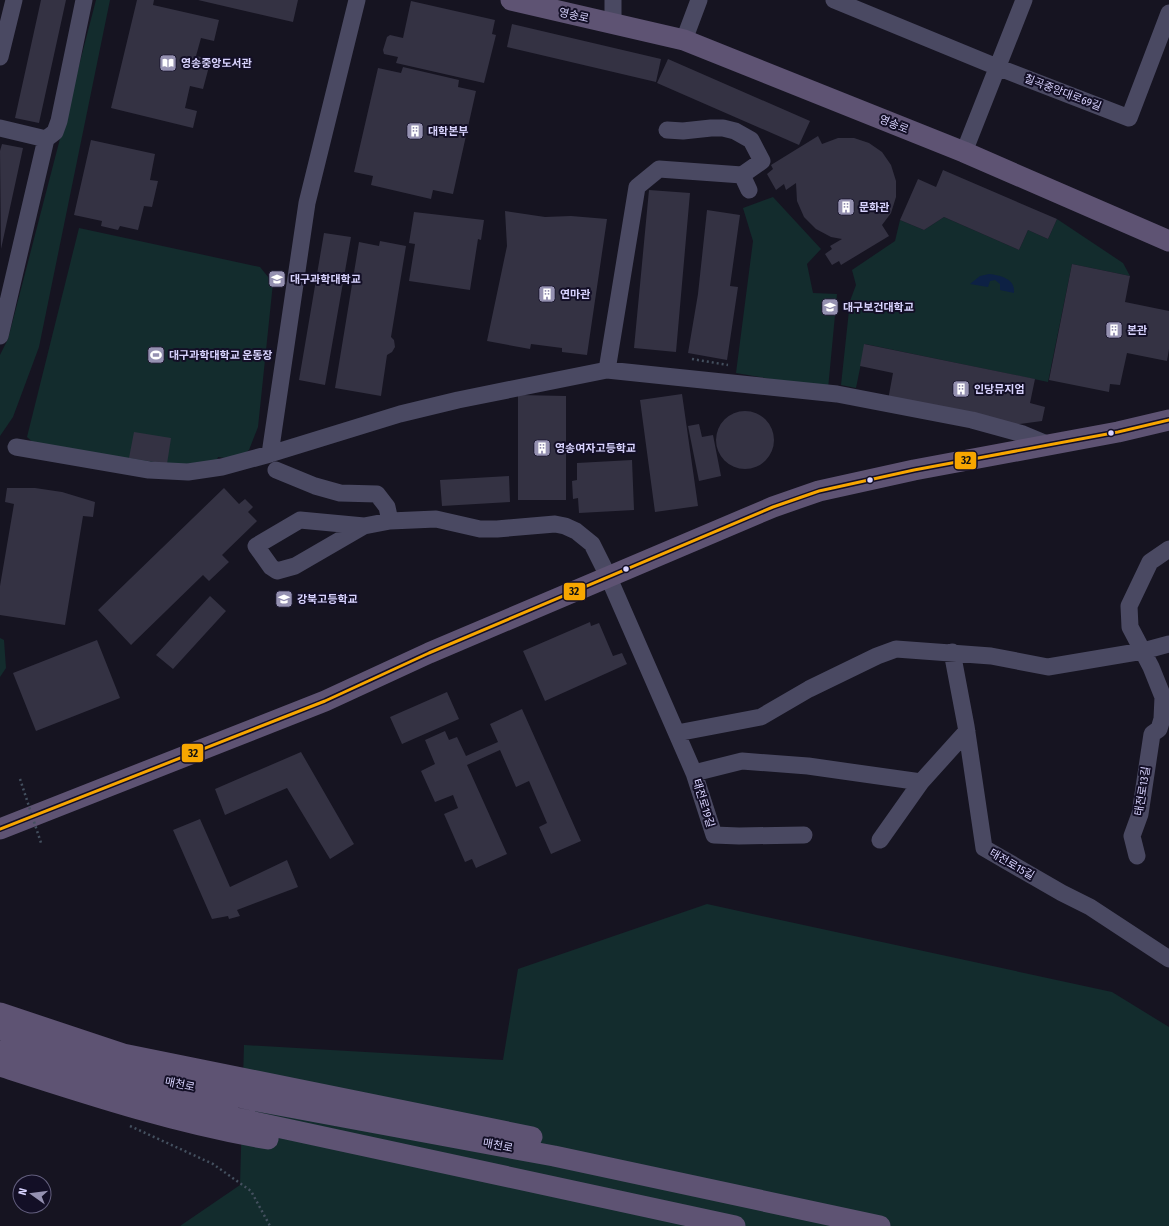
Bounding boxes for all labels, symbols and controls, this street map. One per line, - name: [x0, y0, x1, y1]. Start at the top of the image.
- street label: 영송로: [558, 6, 590, 25]
- library icon: 영송중앙도서관: [158, 53, 178, 73]
- place label: 영송중앙도서관: [181, 57, 252, 70]
- street label: 칠곡중앙대로69길: [1022, 72, 1103, 113]
- street label: 영송로: [877, 113, 910, 136]
- building icon: 대학본부: [405, 121, 425, 141]
- place label: 대학본부: [428, 125, 468, 138]
- building icon: 문화관: [836, 197, 856, 217]
- place label: 문화관: [859, 201, 889, 214]
- school or university icon: 대구과학대학교: [267, 269, 287, 289]
- place label: 대구과학대학교: [290, 273, 361, 286]
- building icon: 연마관: [537, 284, 557, 304]
- place label: 연마관: [560, 288, 590, 301]
- school or university icon: 대구보건대학교: [820, 297, 840, 317]
- place label: 대구보건대학교: [843, 301, 914, 314]
- building icon: 본관: [1104, 320, 1124, 340]
- place label: 본관: [1127, 324, 1147, 337]
- sports icon: 대구과학대학교 운동장: [146, 345, 166, 365]
- place label: 대구과학대학교 운동장: [169, 349, 273, 362]
- building icon: 인당뮤지엄: [951, 379, 971, 399]
- place label: 인당뮤지엄: [974, 383, 1025, 396]
- unlabelled marker: [1106, 428, 1116, 438]
- building icon: 영송여자고등학교: [532, 438, 552, 458]
- place label: 영송여자고등학교: [555, 442, 636, 455]
- line badge: 32: [954, 451, 977, 470]
- text: 32: [960, 454, 971, 467]
- unlabelled marker: [865, 475, 875, 485]
- unlabelled marker: [621, 564, 631, 574]
- line badge: 32: [563, 582, 586, 601]
- text: 32: [568, 585, 579, 598]
- school or university icon: 강북고등학교: [274, 589, 294, 609]
- place label: 강북고등학교: [297, 593, 358, 606]
- line badge: 32: [181, 743, 204, 763]
- text: 32: [187, 747, 198, 760]
- street label: 태전로13길: [1132, 766, 1153, 817]
- street label: 태전로19길: [690, 777, 717, 829]
- street label: 태전로15길: [987, 846, 1037, 883]
- street label: 매천로: [164, 1075, 196, 1094]
- street label: 매천로: [482, 1136, 514, 1155]
- north arrow: [12, 1174, 52, 1214]
- text: N: [16, 1187, 30, 1196]

